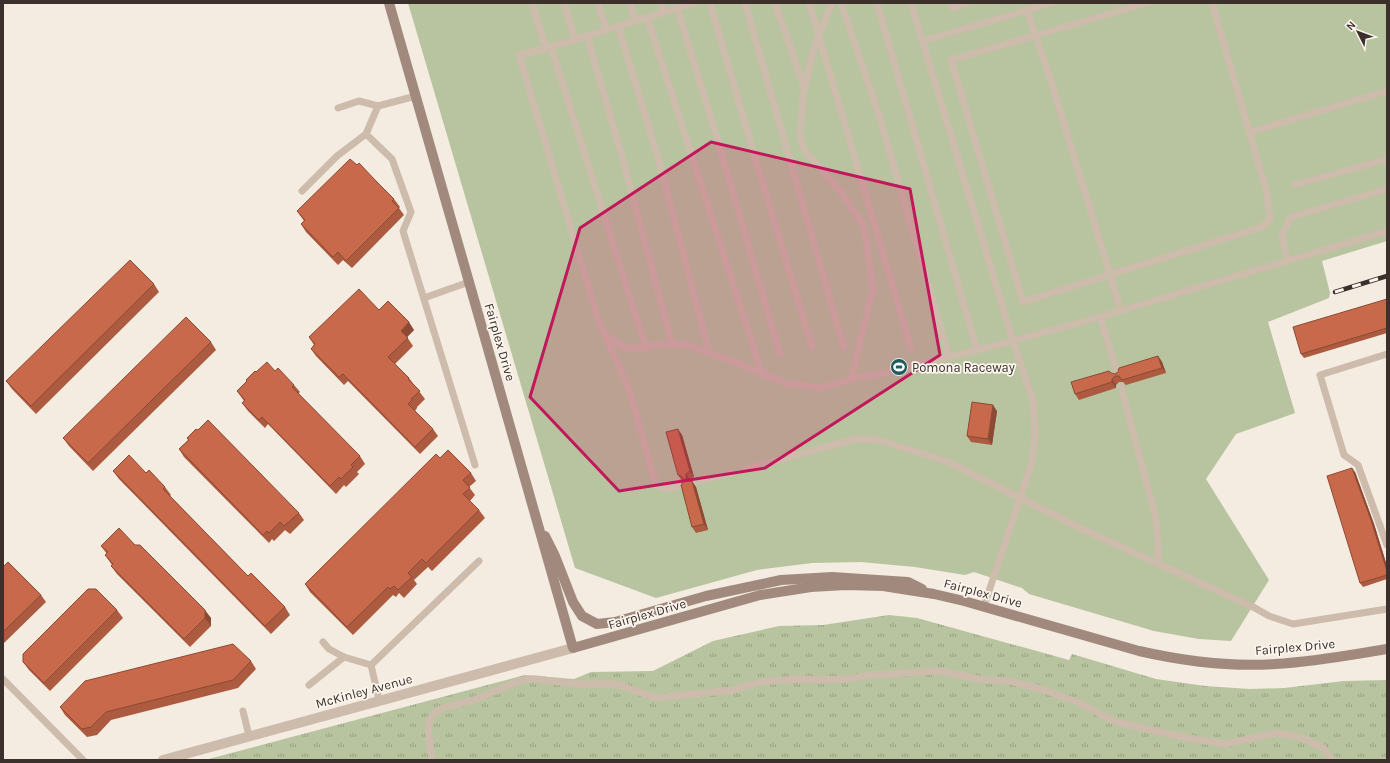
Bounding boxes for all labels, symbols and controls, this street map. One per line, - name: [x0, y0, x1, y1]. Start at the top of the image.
- north arrow: [1338, 12, 1378, 52]
- text: N: [1343, 18, 1358, 33]
- street label: Fairplex Drive: [482, 301, 518, 383]
- sports icon: Pomona Raceway: [889, 357, 909, 377]
- place label: Pomona Raceway: [912, 360, 1015, 375]
- street label: Fairplex Drive: [942, 575, 1024, 611]
- street label: Fairplex Drive: [606, 596, 688, 632]
- street label: Fairplex Drive: [1254, 636, 1336, 658]
- street label: McKinley Avenue: [314, 671, 414, 711]

